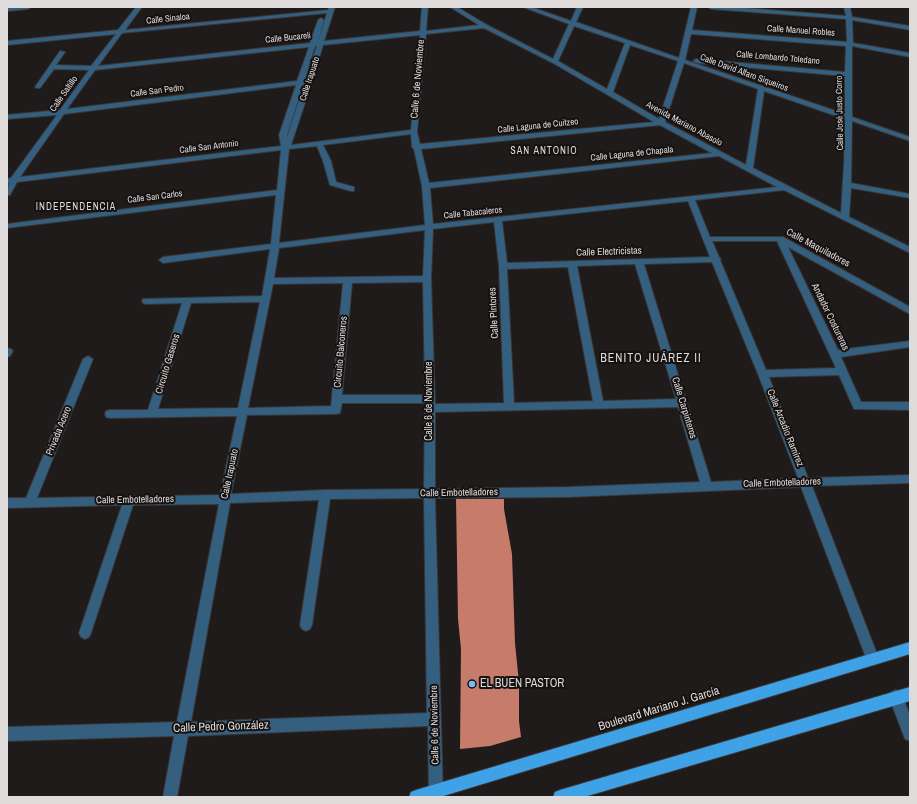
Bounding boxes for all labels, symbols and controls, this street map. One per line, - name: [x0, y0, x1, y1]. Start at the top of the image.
- street label: Calle Sinaloa: [146, 11, 190, 27]
- street label: Calle Manuel Robles: [767, 23, 835, 39]
- street label: Calle Bucareli: [265, 30, 311, 46]
- street label: Calle 6 de Noviembre: [409, 39, 427, 119]
- street label: Calle Lombardo Toledano: [736, 49, 820, 67]
- street label: Calle David Alfaro Siqueiros: [698, 52, 790, 94]
- street label: Calle Irapuato: [298, 55, 322, 103]
- street label: Calle Saltillo: [48, 74, 80, 114]
- street label: Calle José Justo Corro: [834, 76, 846, 150]
- street label: Calle San Pedro: [130, 82, 184, 100]
- street label: Avenida Mariano Abasolo: [644, 99, 724, 149]
- street label: Calle Laguna de Cuitzeo: [497, 116, 579, 136]
- street label: Calle San Antonio: [179, 138, 239, 156]
- street label: Calle Laguna de Chapala: [590, 144, 674, 164]
- district label: SAN ANTONIO: [510, 145, 578, 157]
- street label: Calle San Carlos: [127, 188, 183, 206]
- district label: INDEPENDENCIA: [36, 201, 116, 213]
- street label: Calle Tabacaleros: [443, 205, 503, 221]
- street label: Calle Maquiladores: [784, 226, 852, 270]
- street label: Calle Electricistas: [576, 245, 642, 259]
- street label: Andador Costureras: [809, 281, 851, 353]
- street label: Calle Pintores: [487, 287, 501, 339]
- street label: Circuito Balconeros: [332, 316, 350, 388]
- street label: Circuito Gaseros: [153, 333, 183, 395]
- district label: BENITO JUÁREZ II: [600, 352, 702, 366]
- street label: Calle 6 de Noviembre: [423, 361, 435, 441]
- street label: Calle Carpinteros: [669, 376, 699, 440]
- street label: Calle Arcadio Ramírez: [764, 388, 806, 468]
- street label: Privada Acero: [44, 405, 74, 457]
- street label: Calle Irapuato: [219, 448, 241, 500]
- street label: Calle Embotelladores: [743, 476, 821, 490]
- street label: Calle Embotelladores: [420, 486, 498, 500]
- street label: Calle Embotelladores: [96, 493, 174, 507]
- place label: EL BUEN PASTOR: [480, 677, 564, 691]
- marker: EL BUEN PASTOR: [467, 679, 477, 689]
- street label: Boulevard Mariano J. García: [597, 684, 721, 734]
- street label: Calle 6 de Noviembre: [428, 685, 442, 765]
- street label: Calle Pedro González: [173, 718, 269, 736]

